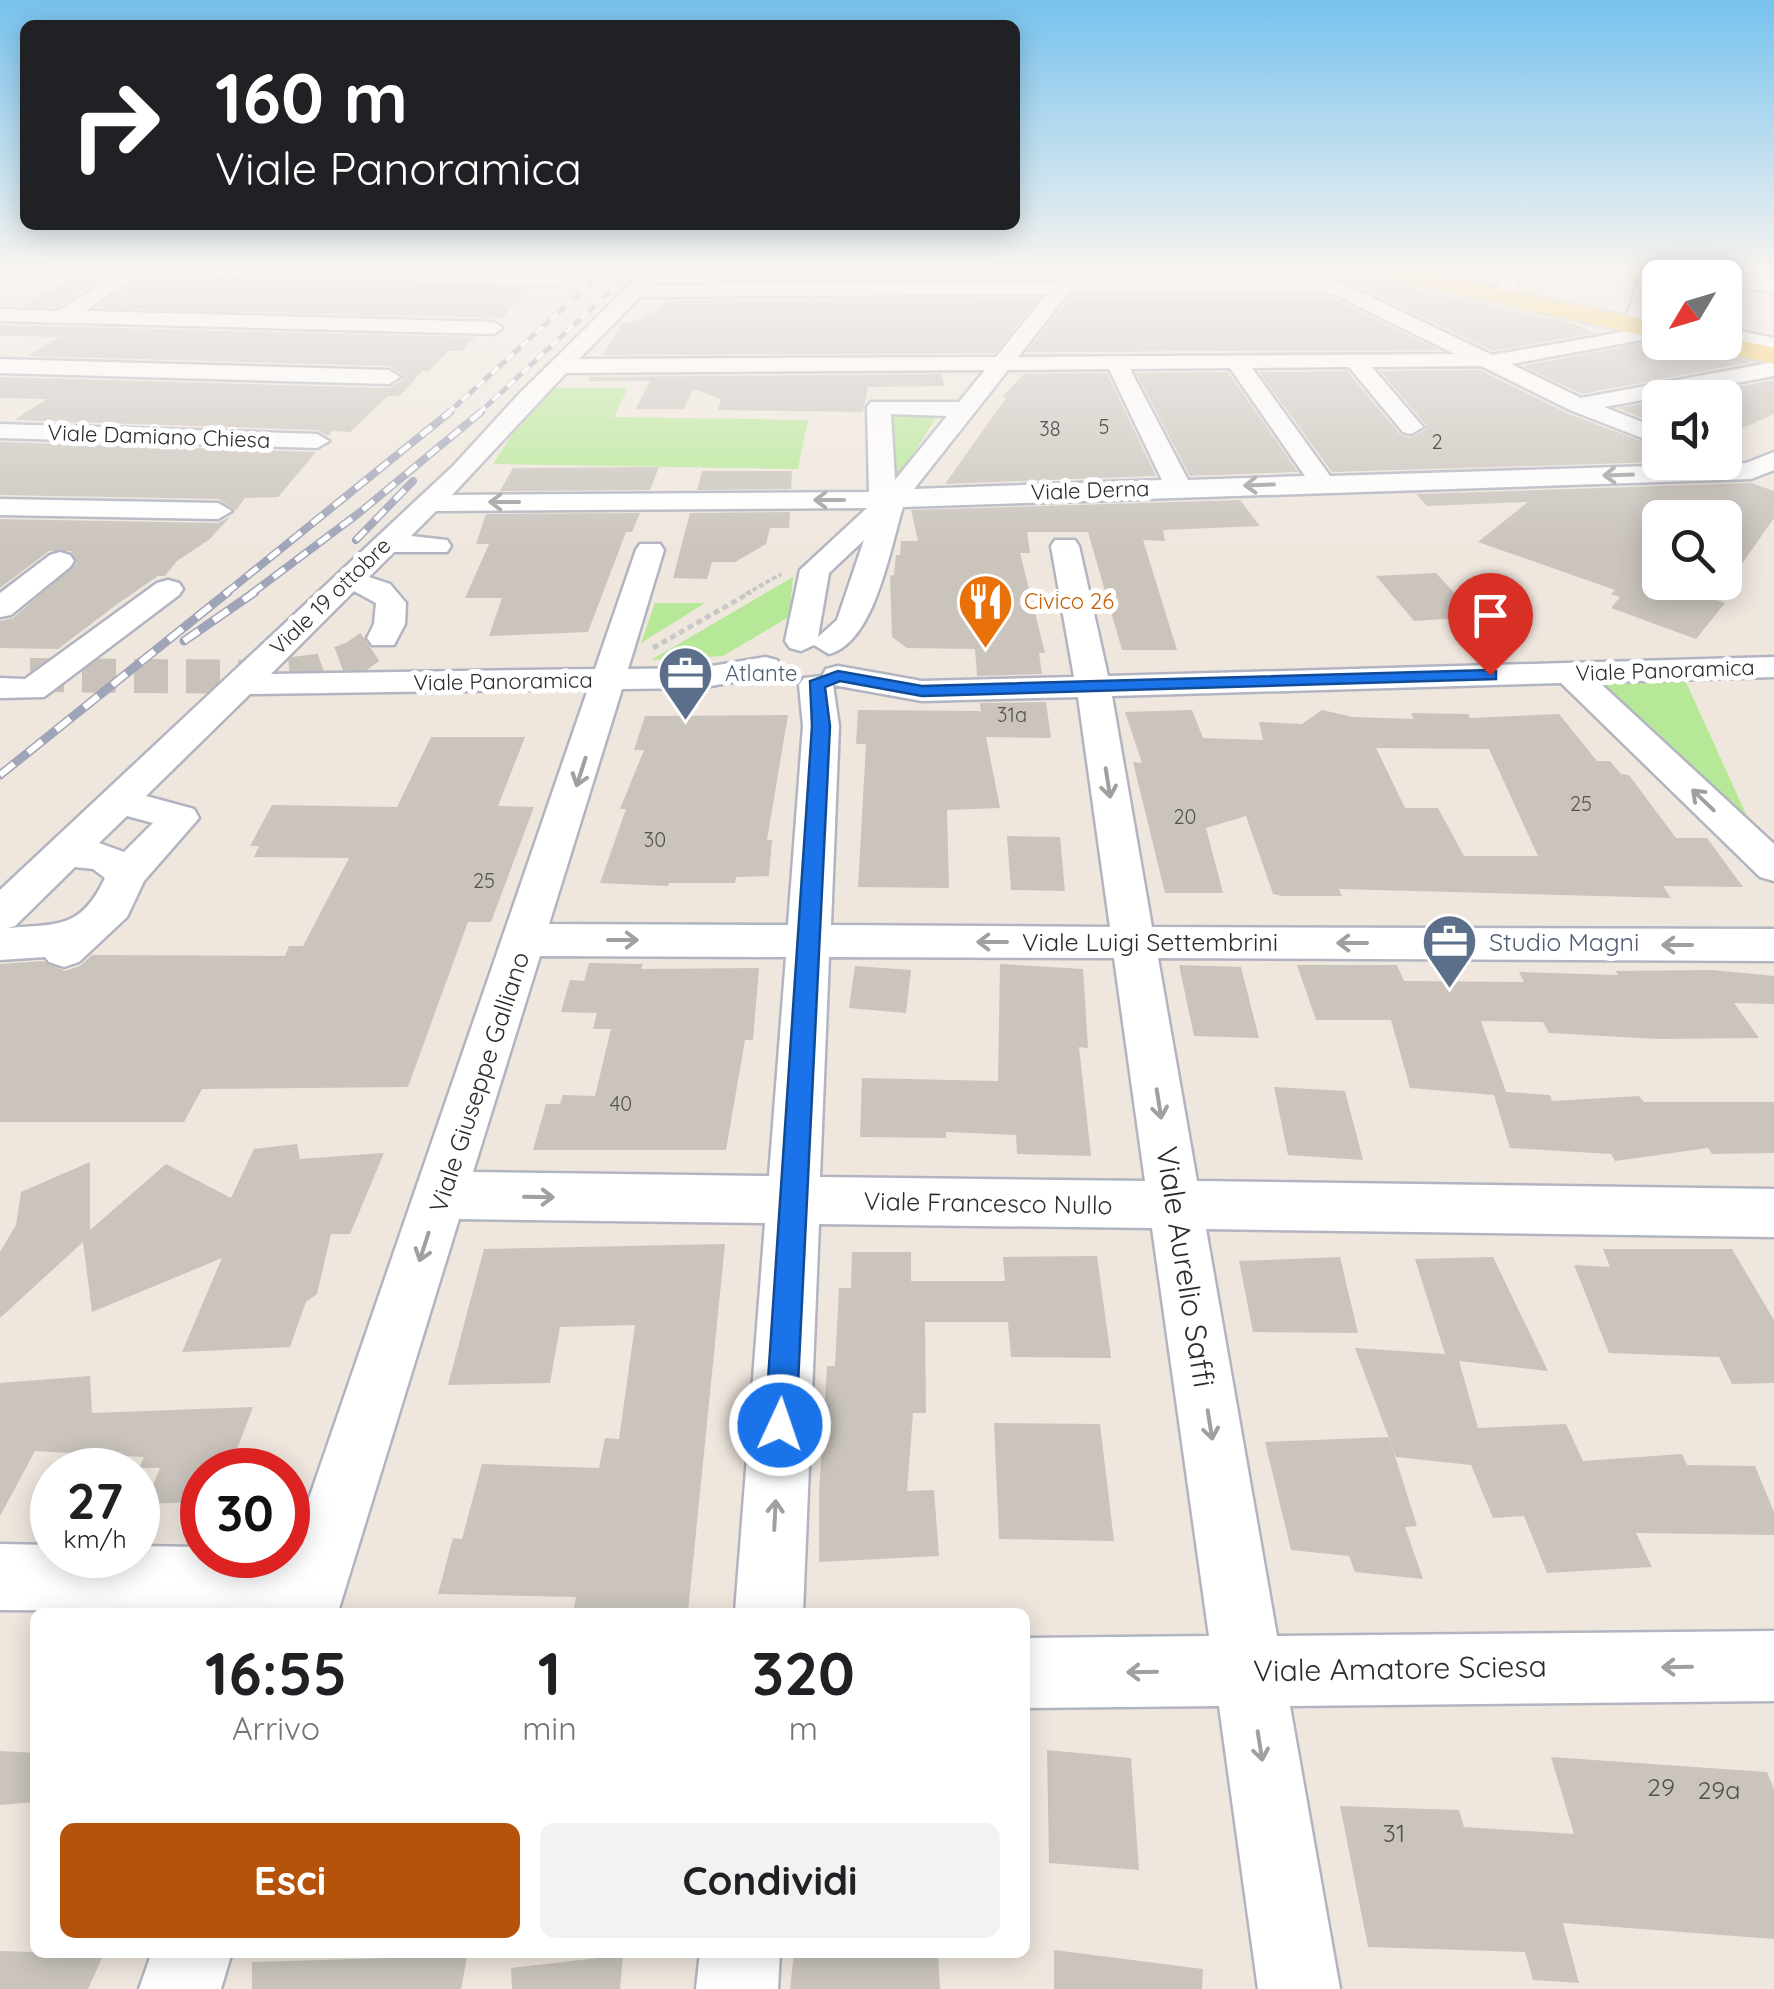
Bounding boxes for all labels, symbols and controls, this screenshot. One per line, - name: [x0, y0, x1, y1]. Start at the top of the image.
- text: 160 m: [215, 53, 408, 141]
- icon: right: [50, 60, 180, 190]
- text: Viale Panoramica: [215, 140, 582, 196]
- north arrow: [1642, 260, 1742, 360]
- map controls: [1642, 260, 1742, 600]
- button: sound: [1642, 380, 1742, 480]
- house number: 5: [1099, 414, 1109, 439]
- house number: 38: [1039, 416, 1061, 441]
- street label: Viale Damiano Chiesa: [47, 418, 271, 454]
- house number: 2: [1431, 429, 1443, 454]
- one-way arrow: [1603, 465, 1635, 484]
- street label: Viale Derna: [1030, 474, 1150, 506]
- one-way arrow: [1243, 476, 1275, 495]
- one-way arrow: [814, 490, 846, 510]
- one-way arrow: [489, 493, 521, 512]
- button: search: [1642, 500, 1742, 600]
- street label: Viale 19 ottobre: [264, 531, 396, 661]
- restaurant icon: Civico 26: [955, 571, 1015, 650]
- pin: [1448, 573, 1533, 676]
- place label: Civico 26: [1024, 587, 1114, 615]
- icon: arrive: [1463, 588, 1518, 643]
- office icon: Atlante: [656, 643, 716, 722]
- street label: Viale Panoramica: [1575, 653, 1755, 687]
- place label: Atlante: [725, 659, 797, 687]
- street label: Viale Panoramica: [413, 665, 593, 697]
- house number: 31a: [997, 702, 1027, 727]
- one-way arrow: [570, 756, 588, 787]
- one-way arrow: [1099, 766, 1118, 798]
- one-way arrow: [1692, 788, 1716, 812]
- house number: 25: [1570, 791, 1592, 816]
- house number: 20: [1174, 804, 1196, 829]
- house number: 30: [644, 827, 666, 852]
- house number: 25: [473, 868, 495, 893]
- office icon: Studio Magni: [1420, 912, 1480, 991]
- street label: Viale Luigi Settembrini: [1022, 926, 1278, 957]
- place label: Studio Magni: [1489, 926, 1639, 957]
- one-way arrow: [607, 931, 639, 950]
- one-way arrow: [976, 932, 1008, 952]
- one-way arrow: [1336, 934, 1368, 952]
- one-way arrow: [1661, 936, 1694, 954]
- street label: Viale Giuseppe Galliano: [422, 948, 535, 1216]
- one-way arrow: [1150, 1087, 1169, 1119]
- house number: 40: [610, 1091, 632, 1116]
- street label: Viale Aurelio Saffi: [1148, 1144, 1224, 1390]
- street label: Viale Francesco Nullo: [863, 1185, 1113, 1220]
- one-way arrow: [522, 1188, 554, 1206]
- one-way arrow: [414, 1231, 432, 1262]
- position arrow: [728, 1373, 832, 1477]
- one-way arrow: [1201, 1408, 1219, 1440]
- speed limit sign: 30: [180, 1448, 310, 1578]
- text: 27: [67, 1469, 123, 1532]
- one-way arrow: [766, 1500, 785, 1532]
- text: km/h: [63, 1523, 127, 1554]
- text: 16:55: [205, 1635, 347, 1710]
- text: 1: [538, 1635, 561, 1710]
- text: 320: [752, 1635, 855, 1710]
- street label: Viale Amatore Sciesa: [1253, 1646, 1547, 1690]
- one-way arrow: [1661, 1658, 1694, 1676]
- one-way arrow: [1126, 1662, 1158, 1682]
- text: Arrivo: [232, 1708, 320, 1748]
- text: min: [522, 1708, 577, 1748]
- text: m: [789, 1708, 818, 1748]
- one-way arrow: [1252, 1729, 1270, 1761]
- house number: 29: [1647, 1771, 1675, 1802]
- house number: 29a: [1698, 1774, 1740, 1805]
- house number: 31: [1383, 1817, 1405, 1848]
- button: Esci: [60, 1823, 520, 1938]
- button: Condividi: [540, 1823, 1000, 1938]

